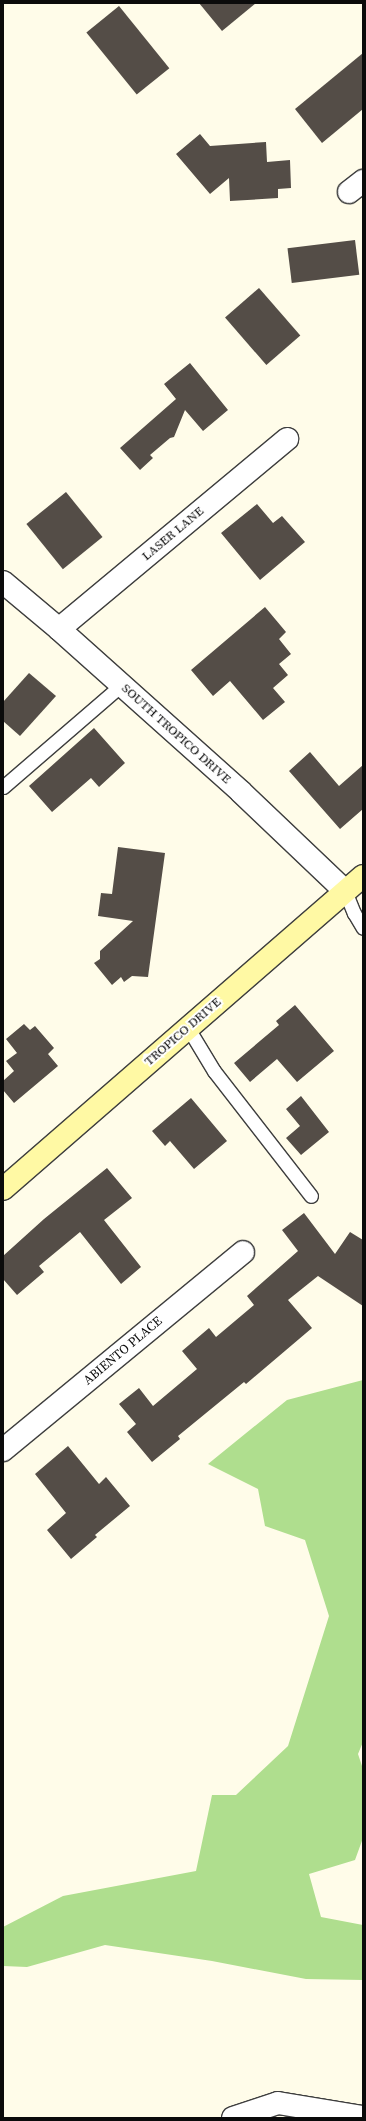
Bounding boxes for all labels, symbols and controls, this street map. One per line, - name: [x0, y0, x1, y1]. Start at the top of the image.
- street label: LASER LANE: [139, 504, 207, 564]
- street label: SOUTH TROPICO DRIVE: [118, 681, 234, 787]
- street label: TROPICO DRIVE: [142, 995, 224, 1069]
- street label: ABIENTO PLACE: [80, 1314, 166, 1388]

